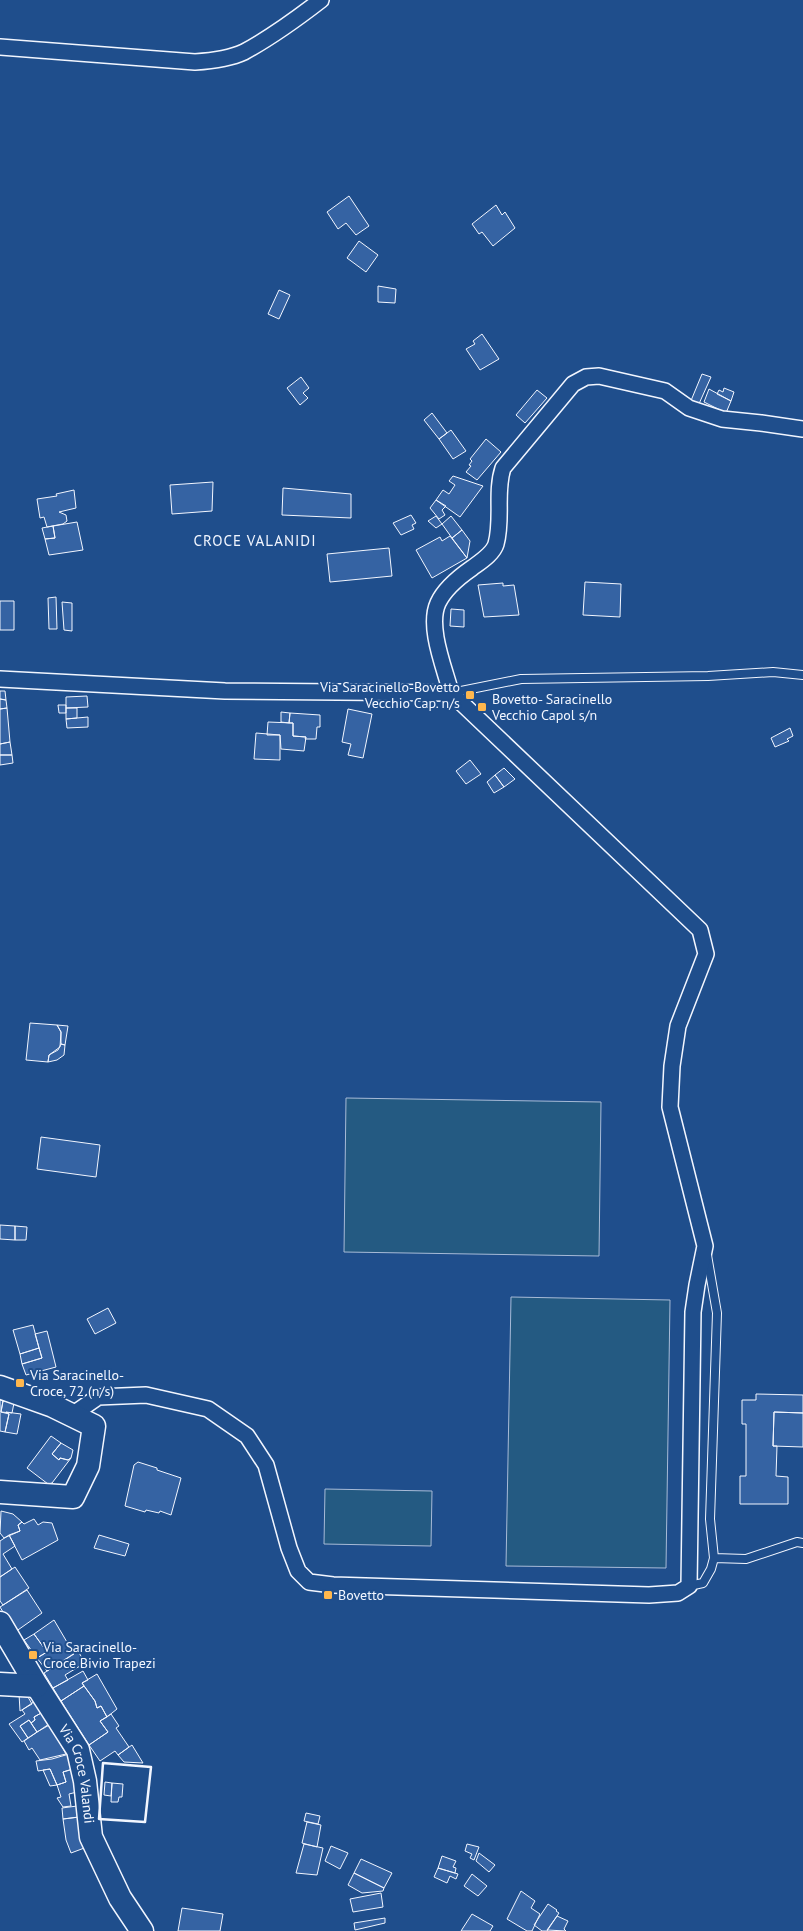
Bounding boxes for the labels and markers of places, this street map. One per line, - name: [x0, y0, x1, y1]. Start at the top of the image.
- place label: Via Saracinello-Bovetto Vecchio Cap. n/s: [319, 678, 460, 712]
- marker: Via Saracinello-Bovetto Vecchio Cap. n/s: [464, 689, 476, 701]
- place label: Bovetto- Saracinello Vecchio Capol s/n: [491, 690, 612, 724]
- marker: Bovetto- Saracinello Vecchio Capol s/n: [476, 701, 488, 713]
- place label: Via Saracinello- Croce, 72 (n/s): [29, 1366, 124, 1400]
- marker: Via Saracinello- Croce, 72 (n/s): [14, 1377, 26, 1389]
- place label: Bovetto: [338, 1586, 384, 1604]
- marker: Bovetto: [322, 1589, 334, 1601]
- place label: Via Saracinello- Croce Bivio Trapezi: [42, 1638, 156, 1672]
- marker: Via Saracinello- Croce Bivio Trapezi: [27, 1649, 39, 1661]

